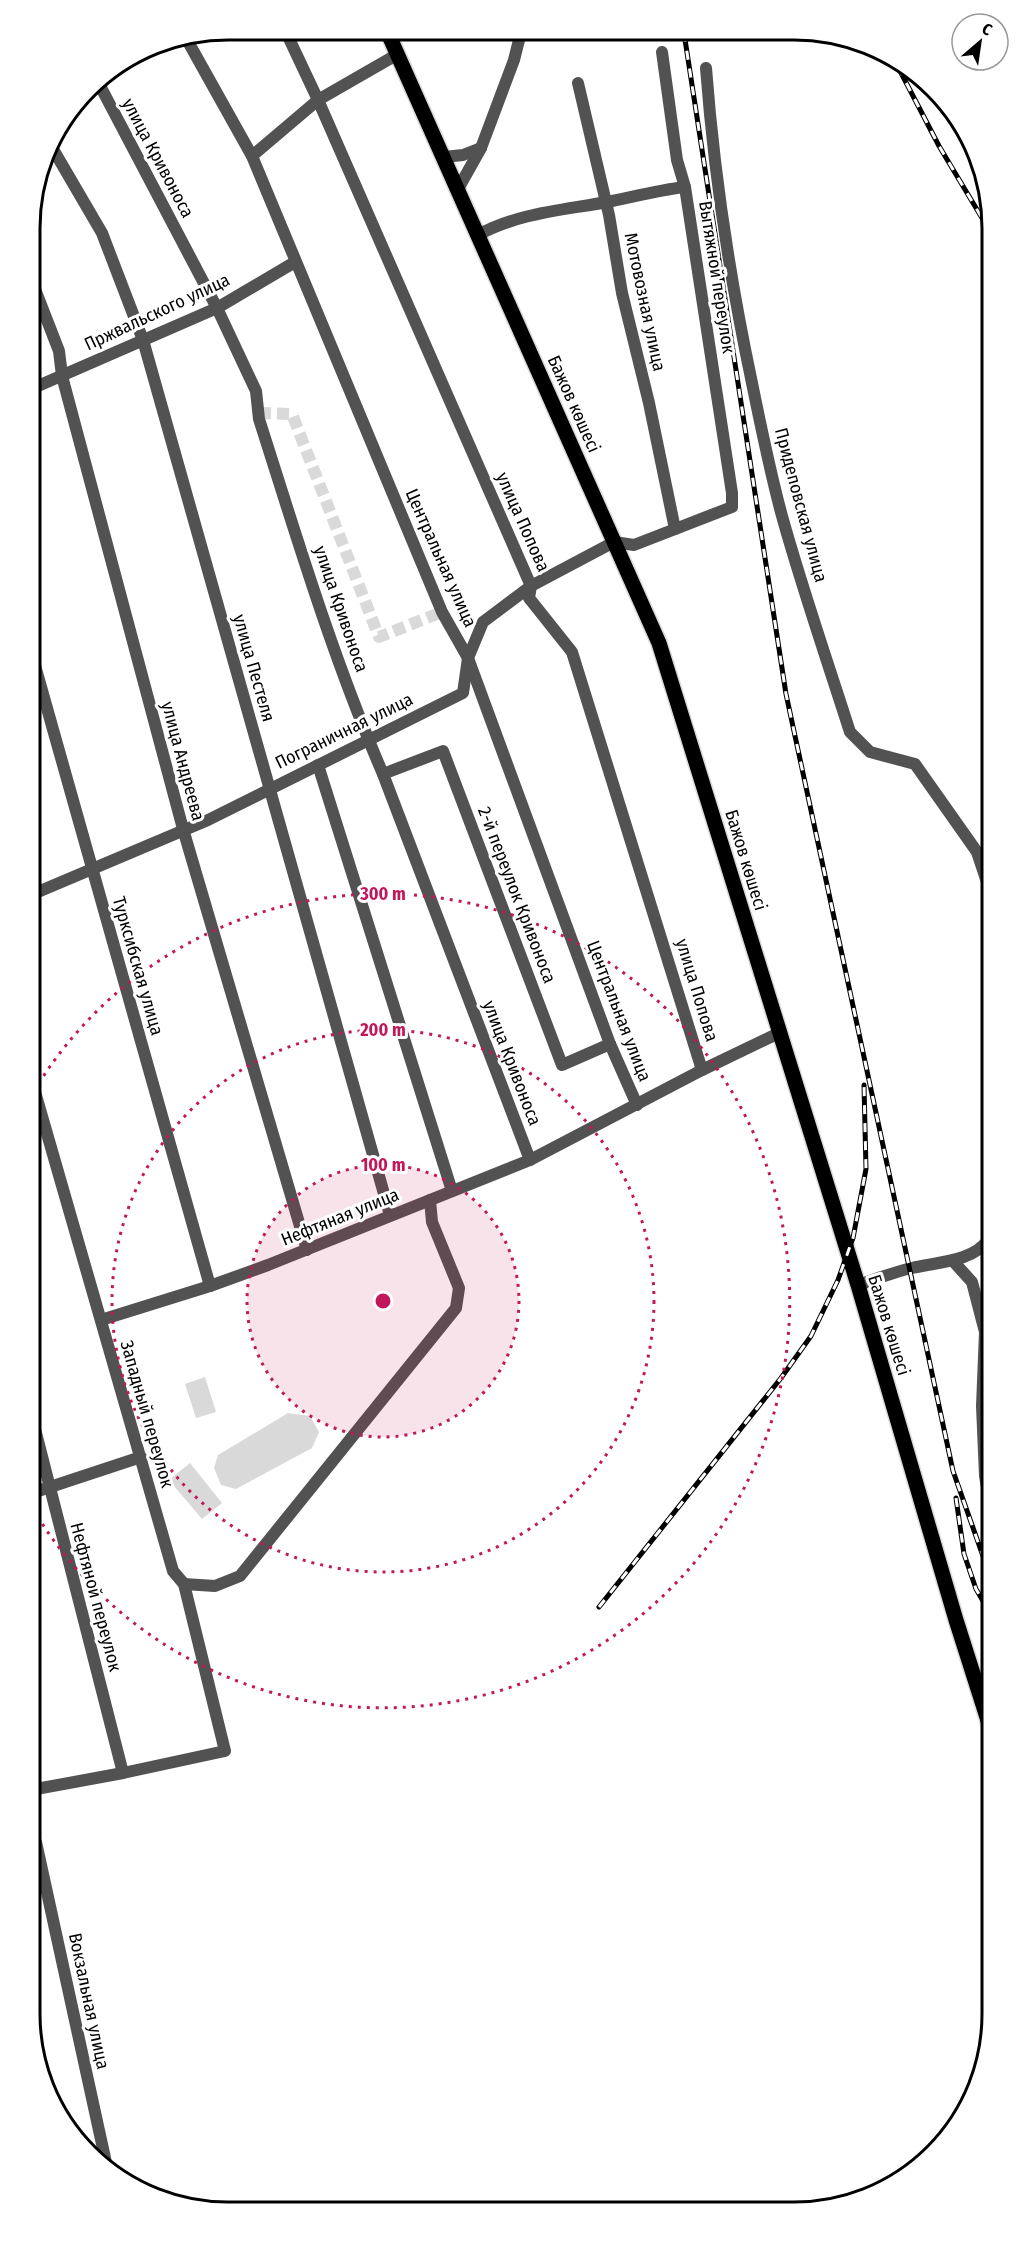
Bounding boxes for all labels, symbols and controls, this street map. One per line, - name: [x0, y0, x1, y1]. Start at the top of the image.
- north arrow: [950, 12, 1010, 72]
- text: С: [979, 19, 996, 40]
- street label: улица Кривоноса: [117, 95, 199, 222]
- street label: Вытяжной переулок: [694, 199, 740, 355]
- street label: Мотовозная улица: [620, 231, 670, 373]
- street label: Пржвальского улица: [81, 269, 233, 355]
- street label: Бажов көшесі: [543, 352, 605, 456]
- street label: Придеповская улица: [770, 425, 832, 585]
- street label: улица Попова: [491, 469, 555, 575]
- street label: Центральная улица: [401, 485, 481, 631]
- street label: улица Кривоноса: [309, 543, 373, 675]
- street label: улица Пестеля: [228, 612, 280, 724]
- street label: Пограничная улица: [272, 688, 417, 774]
- street label: улица Андреева: [157, 699, 210, 823]
- street label: 2-й переулок Кривоноса: [473, 804, 561, 987]
- street label: Бажов көшесі: [720, 807, 772, 913]
- text: 300 m: [359, 883, 406, 905]
- street label: Турксибская улица: [108, 894, 168, 1038]
- street label: улица Попова: [671, 936, 723, 1044]
- street label: Центральная улица: [582, 937, 656, 1085]
- street label: улица Кривоноса: [478, 997, 546, 1129]
- text: 200 m: [359, 1019, 406, 1041]
- text: 100 m: [361, 1154, 405, 1176]
- street label: Нефтяная улица: [278, 1183, 402, 1251]
- street label: Бажов көшесі: [863, 1272, 915, 1378]
- centre of rings: [373, 1291, 393, 1311]
- street label: Западный переулок: [115, 1338, 179, 1491]
- street label: Нефтяной переулок: [66, 1520, 127, 1674]
- street label: Вокзальная улица: [64, 1931, 114, 2071]

